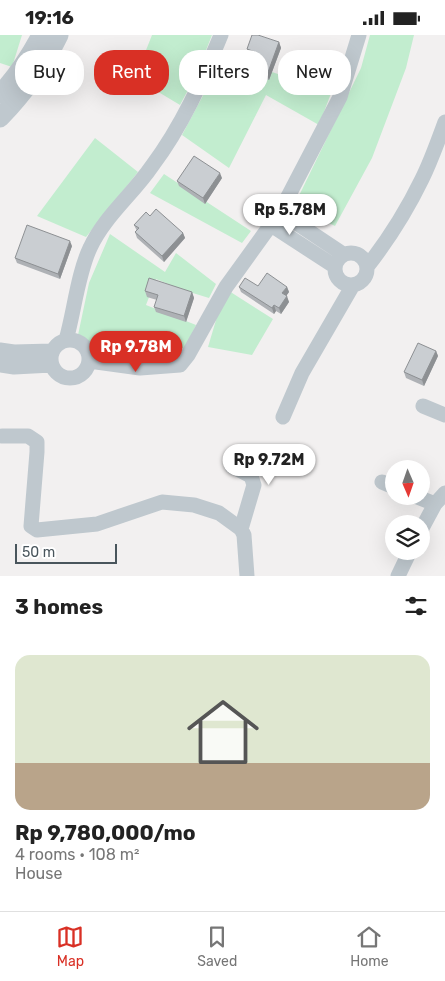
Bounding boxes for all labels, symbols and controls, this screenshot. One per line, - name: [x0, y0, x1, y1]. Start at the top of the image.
- text: 19:16: [25, 6, 74, 29]
- chip: Buy: [15, 50, 84, 95]
- chip: Rent: [94, 50, 169, 95]
- chip: Filters: [179, 50, 268, 95]
- chip: New: [278, 50, 351, 95]
- pin: Rp 5.78M: [238, 193, 342, 236]
- text: Rp 5.78M: [254, 200, 326, 219]
- pin: Rp 9.78M: [84, 331, 188, 373]
- text: Rp 9.78M: [100, 337, 172, 356]
- pin: Rp 9.72M: [217, 443, 321, 486]
- text: Rp 9.72M: [234, 450, 304, 469]
- north arrow: [385, 460, 430, 505]
- map controls: [385, 460, 430, 560]
- button: layers: [385, 515, 430, 560]
- scale bar: [15, 541, 118, 564]
- text: 50 m: [22, 544, 55, 561]
- icon: filters: [402, 592, 430, 620]
- text: 3 homes: [15, 594, 103, 619]
- icon: home: [178, 687, 268, 777]
- text: Rp 9,780,000/mo: [15, 820, 196, 845]
- text: 4 rooms · 108 m²: [15, 845, 139, 864]
- text: House: [15, 864, 62, 883]
- tab: Map: [56, 923, 84, 970]
- tab: Saved: [197, 923, 237, 970]
- tab: Home: [350, 923, 389, 970]

